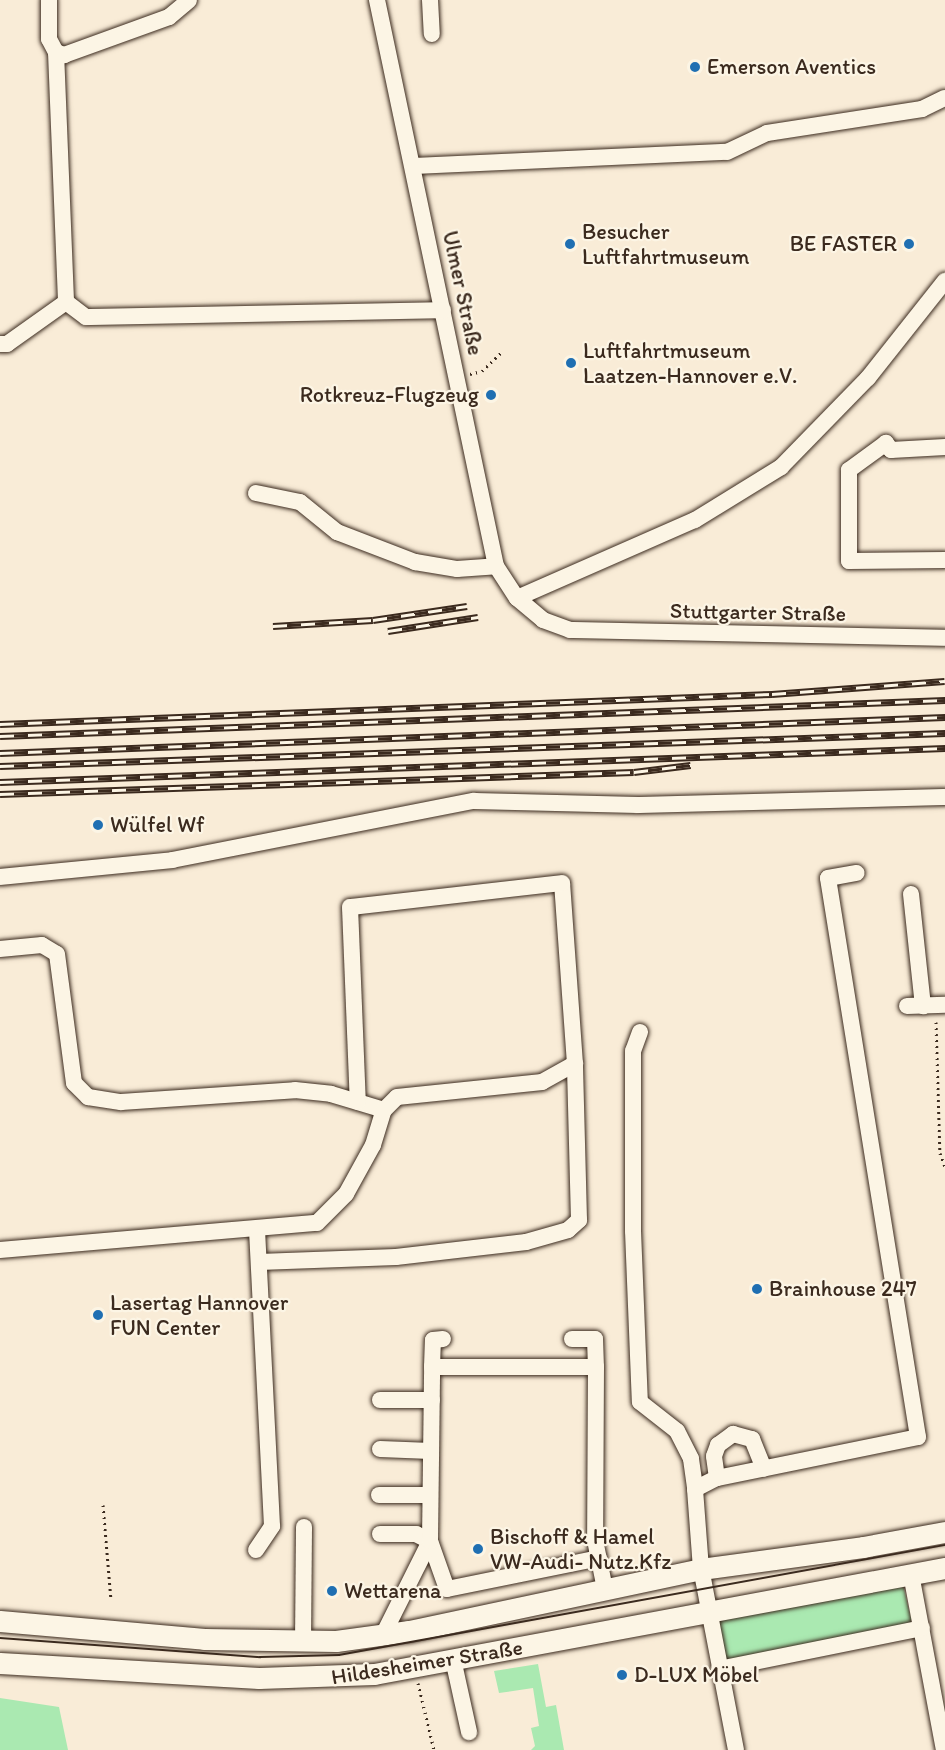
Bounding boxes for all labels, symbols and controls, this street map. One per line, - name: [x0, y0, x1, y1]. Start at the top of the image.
- place label: Emerson Aventics: [707, 54, 875, 80]
- marker: Emerson Aventics: [688, 60, 702, 74]
- place label: Besucher Luftfahrtmuseum: [582, 218, 750, 270]
- street label: Ulmer Straße: [437, 228, 489, 358]
- place label: BE FASTER: [791, 231, 897, 257]
- marker: Besucher Luftfahrtmuseum: [563, 237, 577, 251]
- marker: BE FASTER: [902, 237, 916, 251]
- place label: Luftfahrtmuseum Laatzen-Hannover e.V.: [583, 337, 797, 388]
- marker: Luftfahrtmuseum Laatzen-Hannover e.V.: [564, 356, 578, 370]
- place label: Rotkreuz-Flugzeug: [300, 382, 479, 408]
- marker: Rotkreuz-Flugzeug: [484, 388, 498, 402]
- street label: Stuttgarter Straße: [670, 597, 846, 627]
- place label: Wülfel Wf: [110, 812, 204, 838]
- marker: Wülfel Wf: [91, 818, 105, 832]
- place label: Brainhouse 247: [769, 1276, 917, 1302]
- marker: Brainhouse 247: [750, 1282, 764, 1296]
- place label: Lasertag Hannover FUN Center: [110, 1289, 289, 1340]
- marker: Lasertag Hannover FUN Center: [91, 1308, 105, 1322]
- place label: Bischoff & Hamel VW-Audi- Nutz.Kfz: [490, 1523, 671, 1574]
- marker: Bischoff & Hamel VW-Audi- Nutz.Kfz: [471, 1542, 485, 1556]
- place label: Wettarena: [344, 1578, 442, 1604]
- marker: Wettarena: [325, 1584, 339, 1598]
- street label: Hildesheimer Straße: [329, 1634, 525, 1690]
- place label: D-LUX Möbel: [634, 1662, 759, 1688]
- marker: D-LUX Möbel: [615, 1668, 629, 1682]

